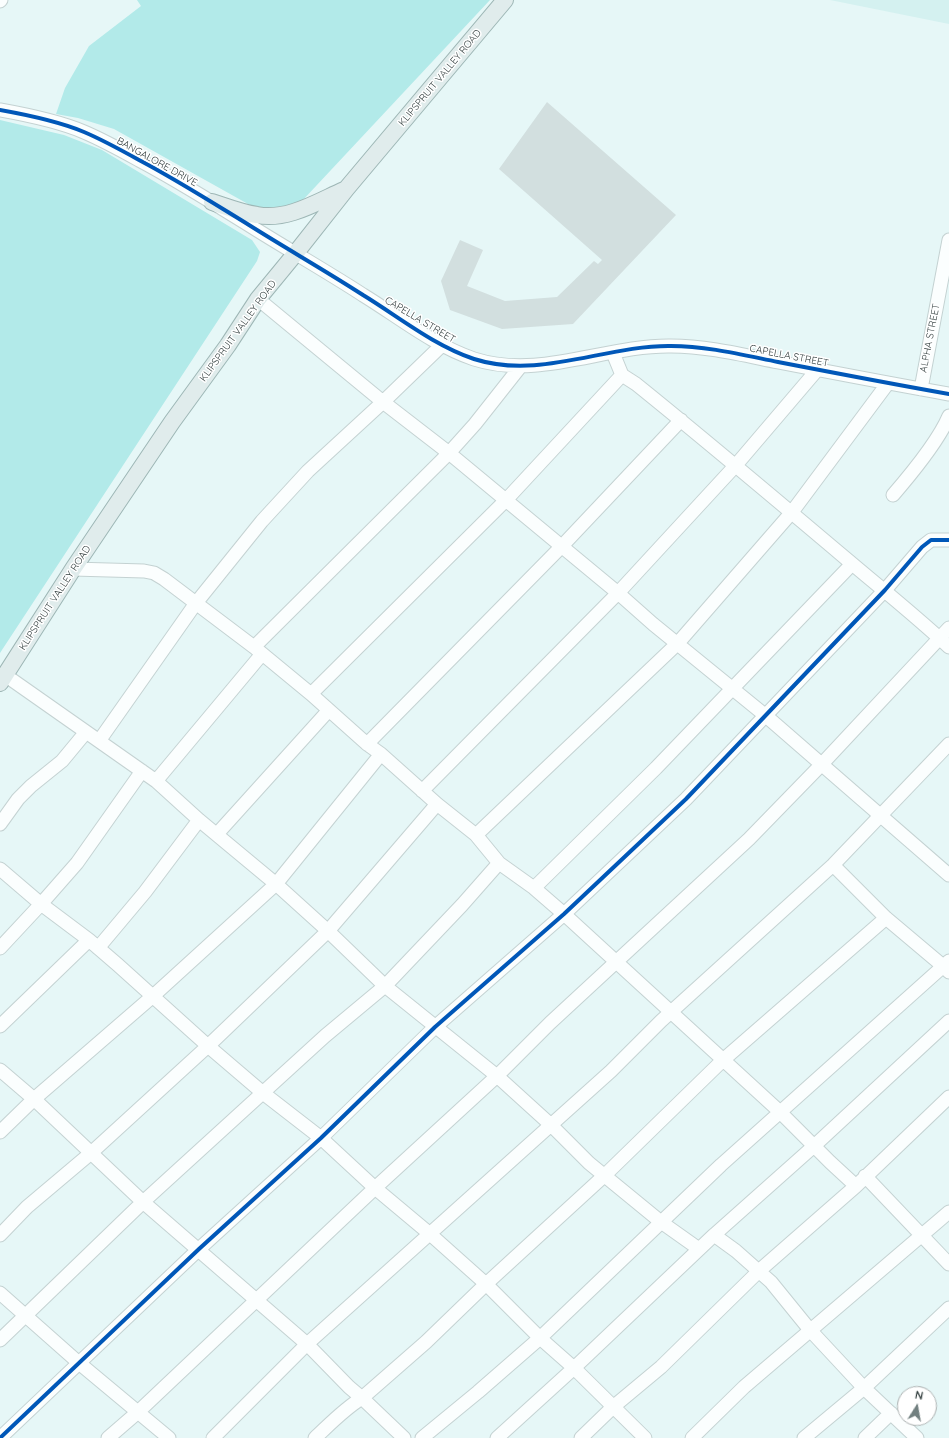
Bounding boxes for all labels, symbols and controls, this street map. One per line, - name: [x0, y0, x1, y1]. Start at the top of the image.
- street label: KLIPSPRUIT VALLEY ROAD: [396, 27, 484, 129]
- street label: BANGALORE DRIVE: [115, 135, 199, 189]
- street label: KLIPSPRUIT VALLEY ROAD: [197, 278, 279, 384]
- street label: CAPELLA STREET: [383, 294, 457, 346]
- street label: ALPHA STREET: [917, 303, 943, 373]
- street label: CAPELLA STREET: [748, 342, 830, 370]
- street label: KLIPSPRUIT VALLEY ROAD: [17, 543, 93, 653]
- north arrow: [897, 1386, 937, 1426]
- text: N: [914, 1388, 924, 1403]

